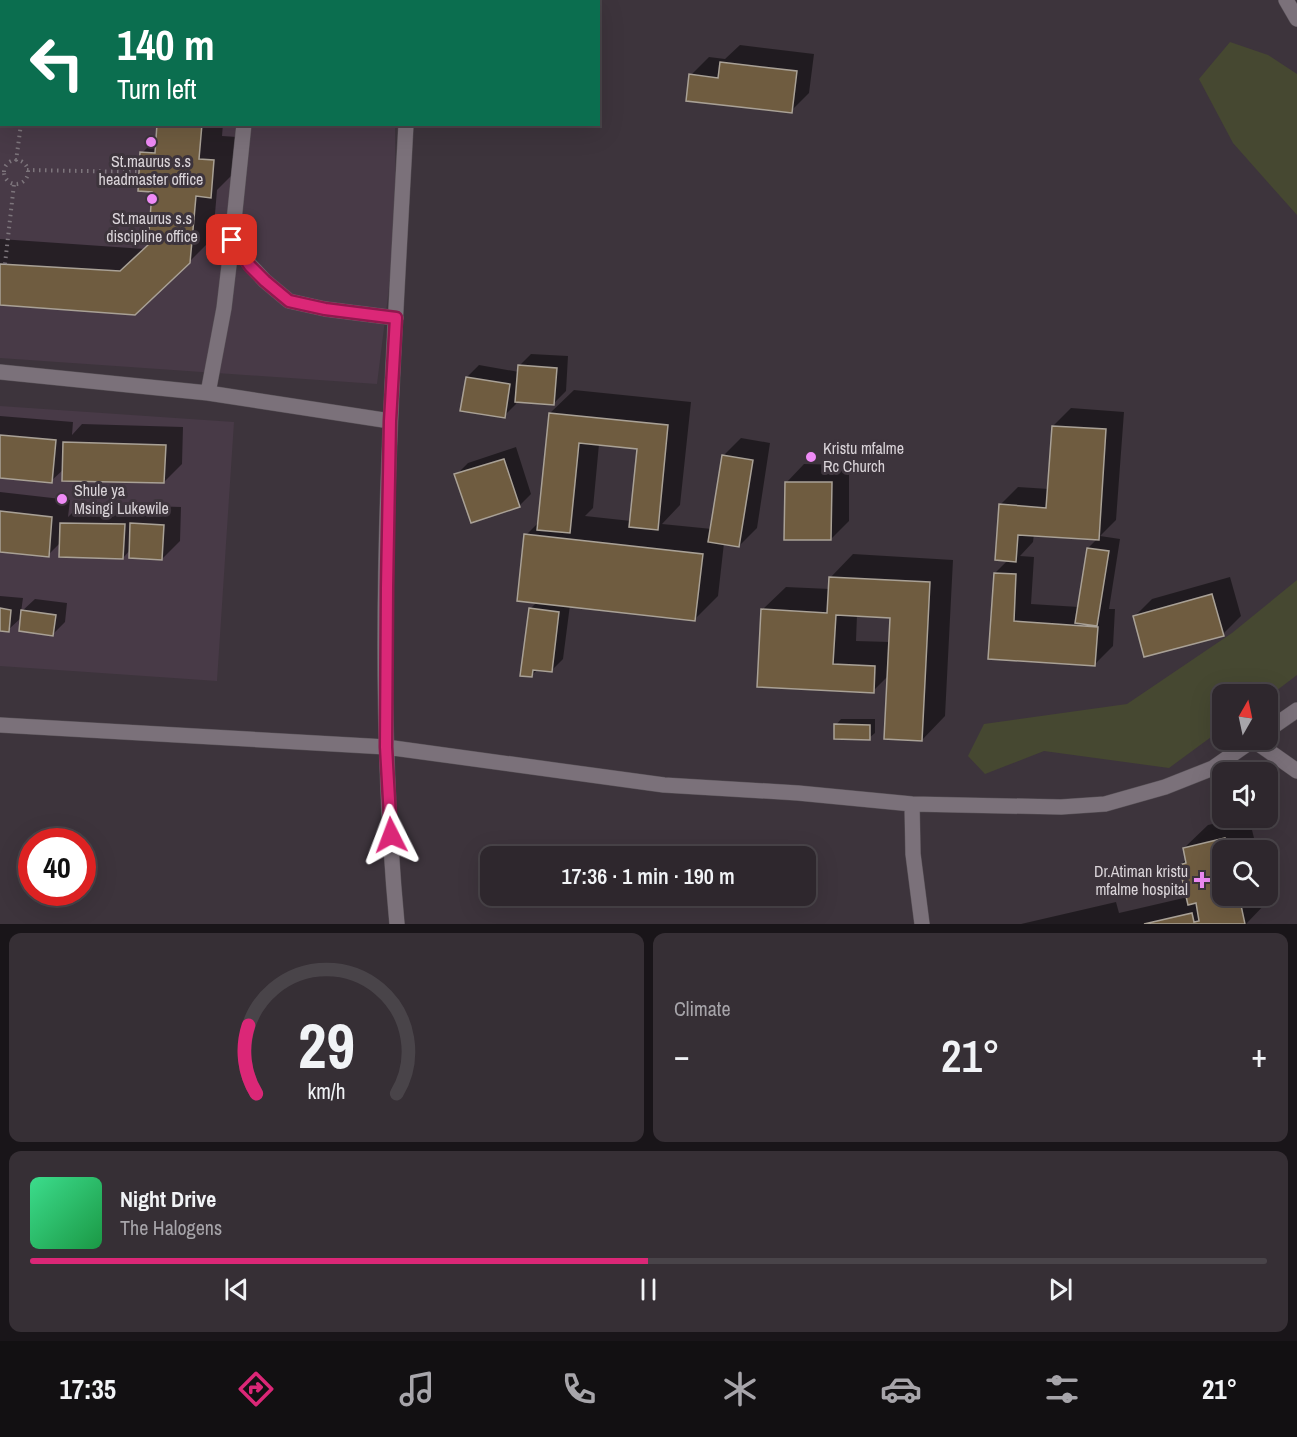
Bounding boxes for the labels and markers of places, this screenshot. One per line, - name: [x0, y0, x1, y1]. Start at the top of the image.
- marker: St.maurus s.s headmaster office: [144, 135, 158, 149]
- place label: St.maurus s.s headmaster office: [99, 150, 203, 190]
- marker: St.maurus s.s discipline office: [145, 192, 159, 206]
- place label: St.maurus s.s discipline office: [106, 207, 198, 247]
- pin: [206, 214, 257, 265]
- place label: Kristu mfalme Rc Church: [823, 437, 904, 477]
- marker: Kristu mfalme Rc Church: [804, 450, 818, 464]
- place label: Shule ya Msingi Lukewile: [74, 479, 169, 519]
- marker: Shule ya Msingi Lukewile: [55, 492, 69, 506]
- place label: Dr.Atiman kristu mfalme hospital: [1094, 860, 1188, 900]
- marker: Dr.Atiman kristu mfalme hospital: [1193, 871, 1211, 889]

